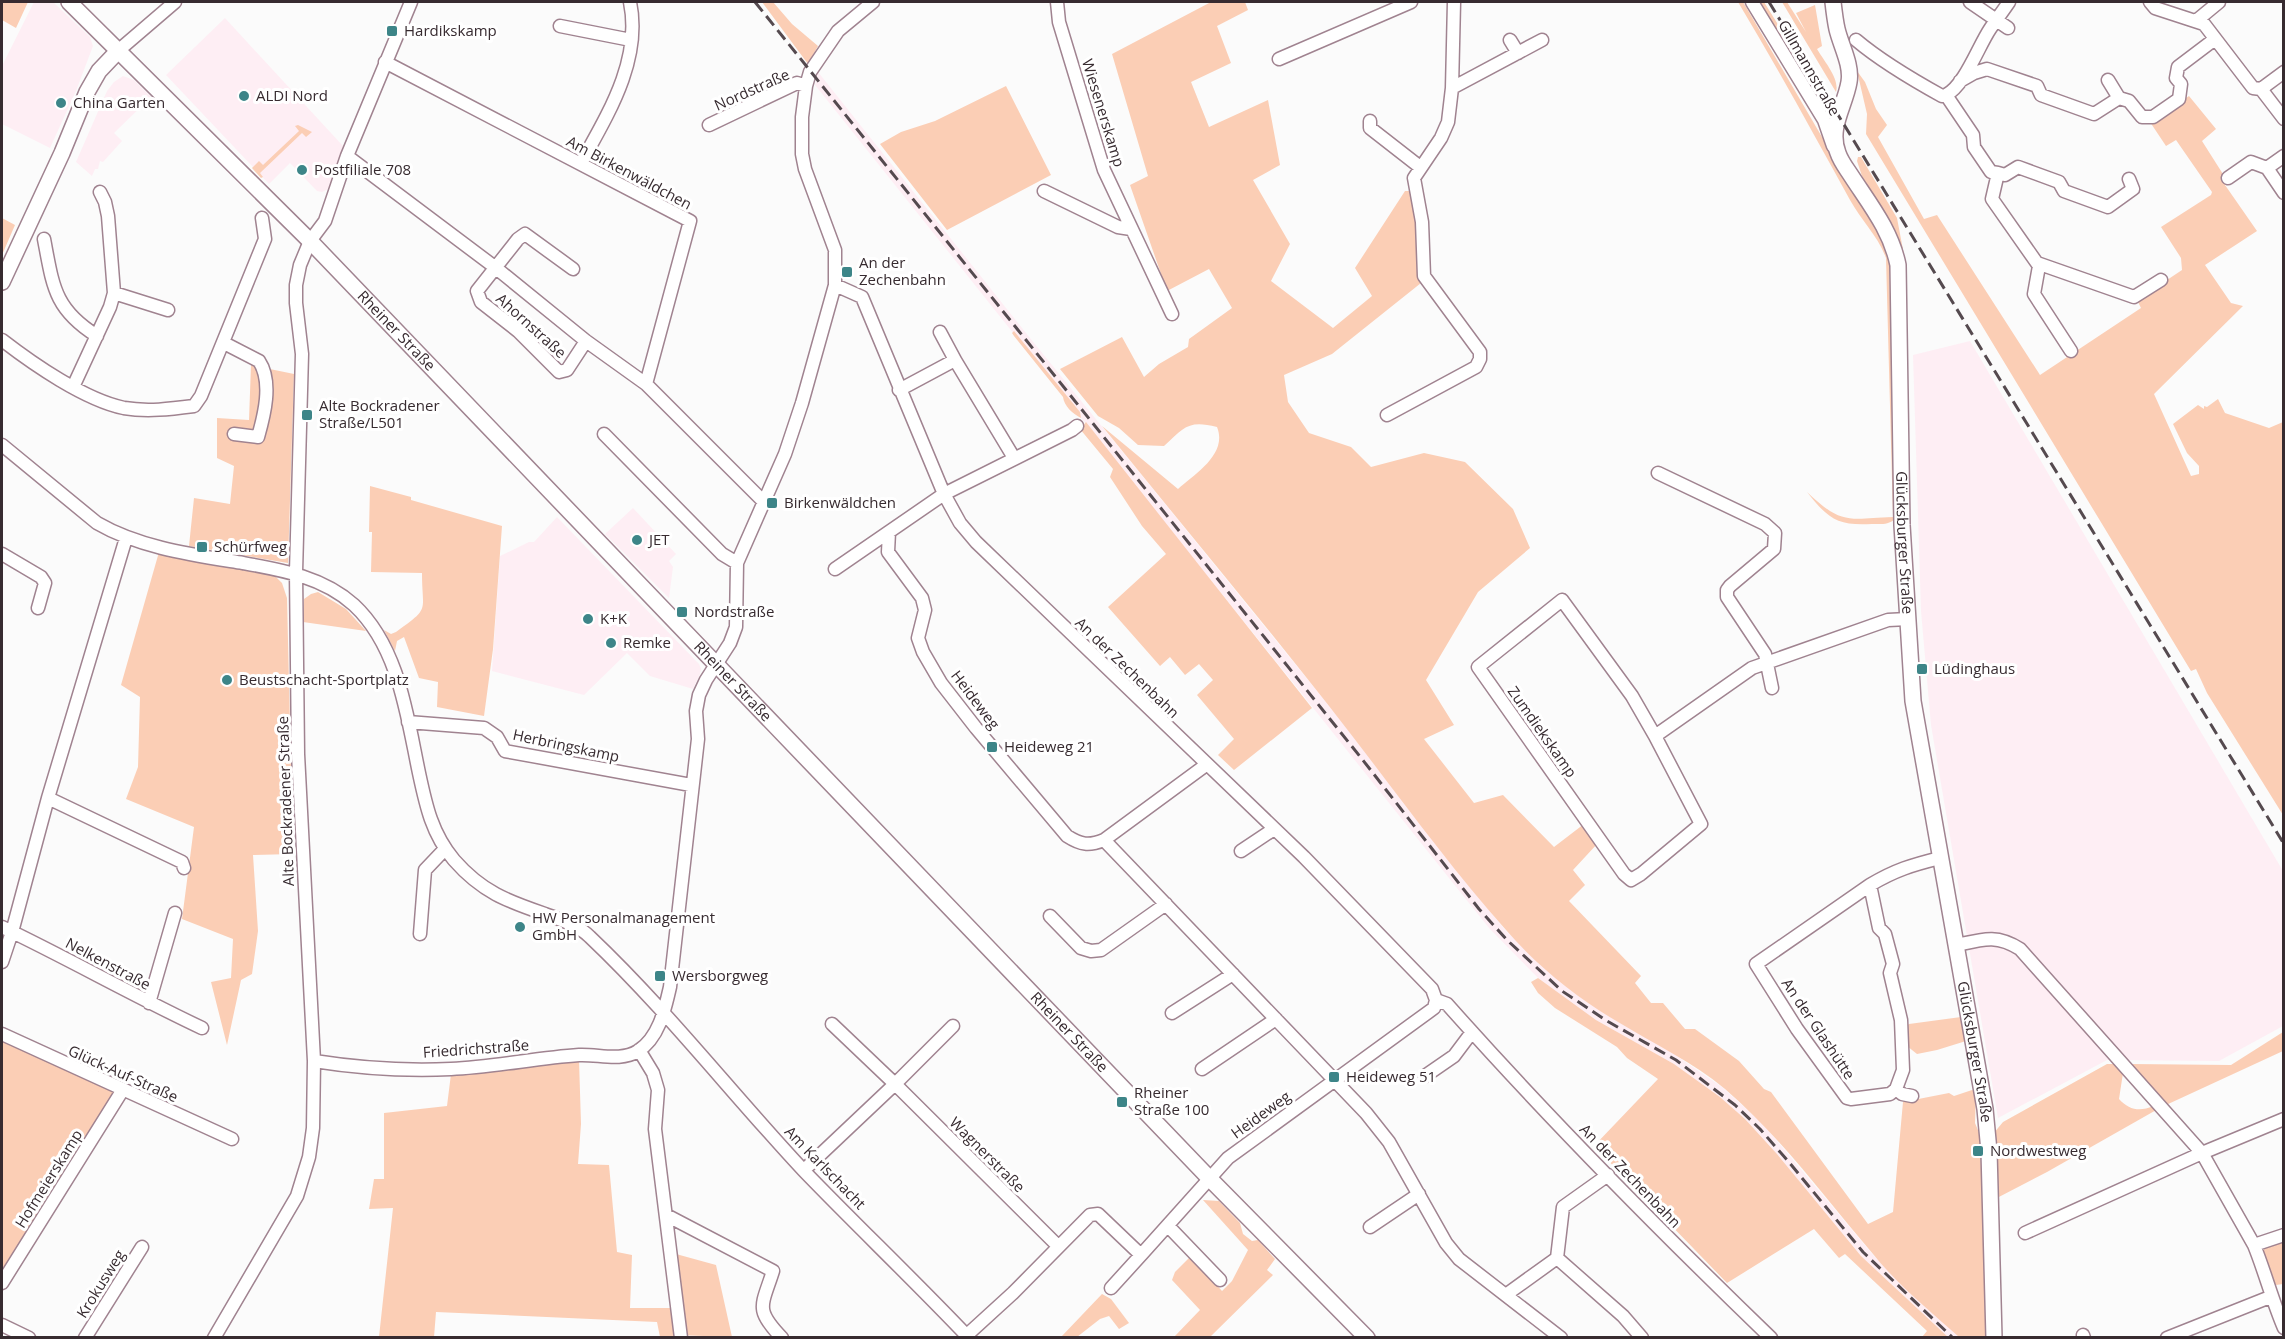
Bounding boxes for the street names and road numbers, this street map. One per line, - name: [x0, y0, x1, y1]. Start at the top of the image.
- street label: Gillmannstraße: [1774, 16, 1845, 119]
- street label: Wiesenerskamp: [1078, 56, 1130, 169]
- street label: Nordstraße: [711, 64, 792, 115]
- street label: Am Birkenwäldchen: [563, 131, 696, 214]
- street label: Rheiner Straße: [354, 286, 440, 375]
- street label: Ahornstraße: [492, 288, 571, 362]
- street label: Glücksburger Straße: [1892, 471, 1919, 615]
- street label: An der Zechenbahn: [1071, 612, 1184, 722]
- street label: Rheiner Straße: [690, 636, 777, 725]
- street label: Heideweg: [947, 666, 1005, 733]
- street label: Zumdiekskamp: [1504, 682, 1582, 781]
- street label: Alte Bockradener Straße: [272, 716, 298, 886]
- street label: Herbringskamp: [511, 724, 621, 766]
- street label: Nelkenstraße: [62, 932, 155, 994]
- street label: An der Glashütte: [1778, 974, 1860, 1083]
- street label: Glücksburger Straße: [1954, 979, 1997, 1123]
- street label: Rheiner Straße: [1027, 987, 1113, 1076]
- street label: Friedrichstraße: [422, 1034, 530, 1062]
- street label: Glück-Auf-Straße: [65, 1040, 181, 1106]
- street label: Heideweg: [1227, 1086, 1294, 1143]
- street label: Wagnerstraße: [946, 1112, 1030, 1196]
- street label: An der Zechenbahn: [1576, 1119, 1686, 1232]
- street label: Am Karlschacht: [781, 1121, 871, 1213]
- street label: Hofmeierskamp: [10, 1126, 86, 1231]
- street label: Krokusweg: [71, 1246, 129, 1321]

